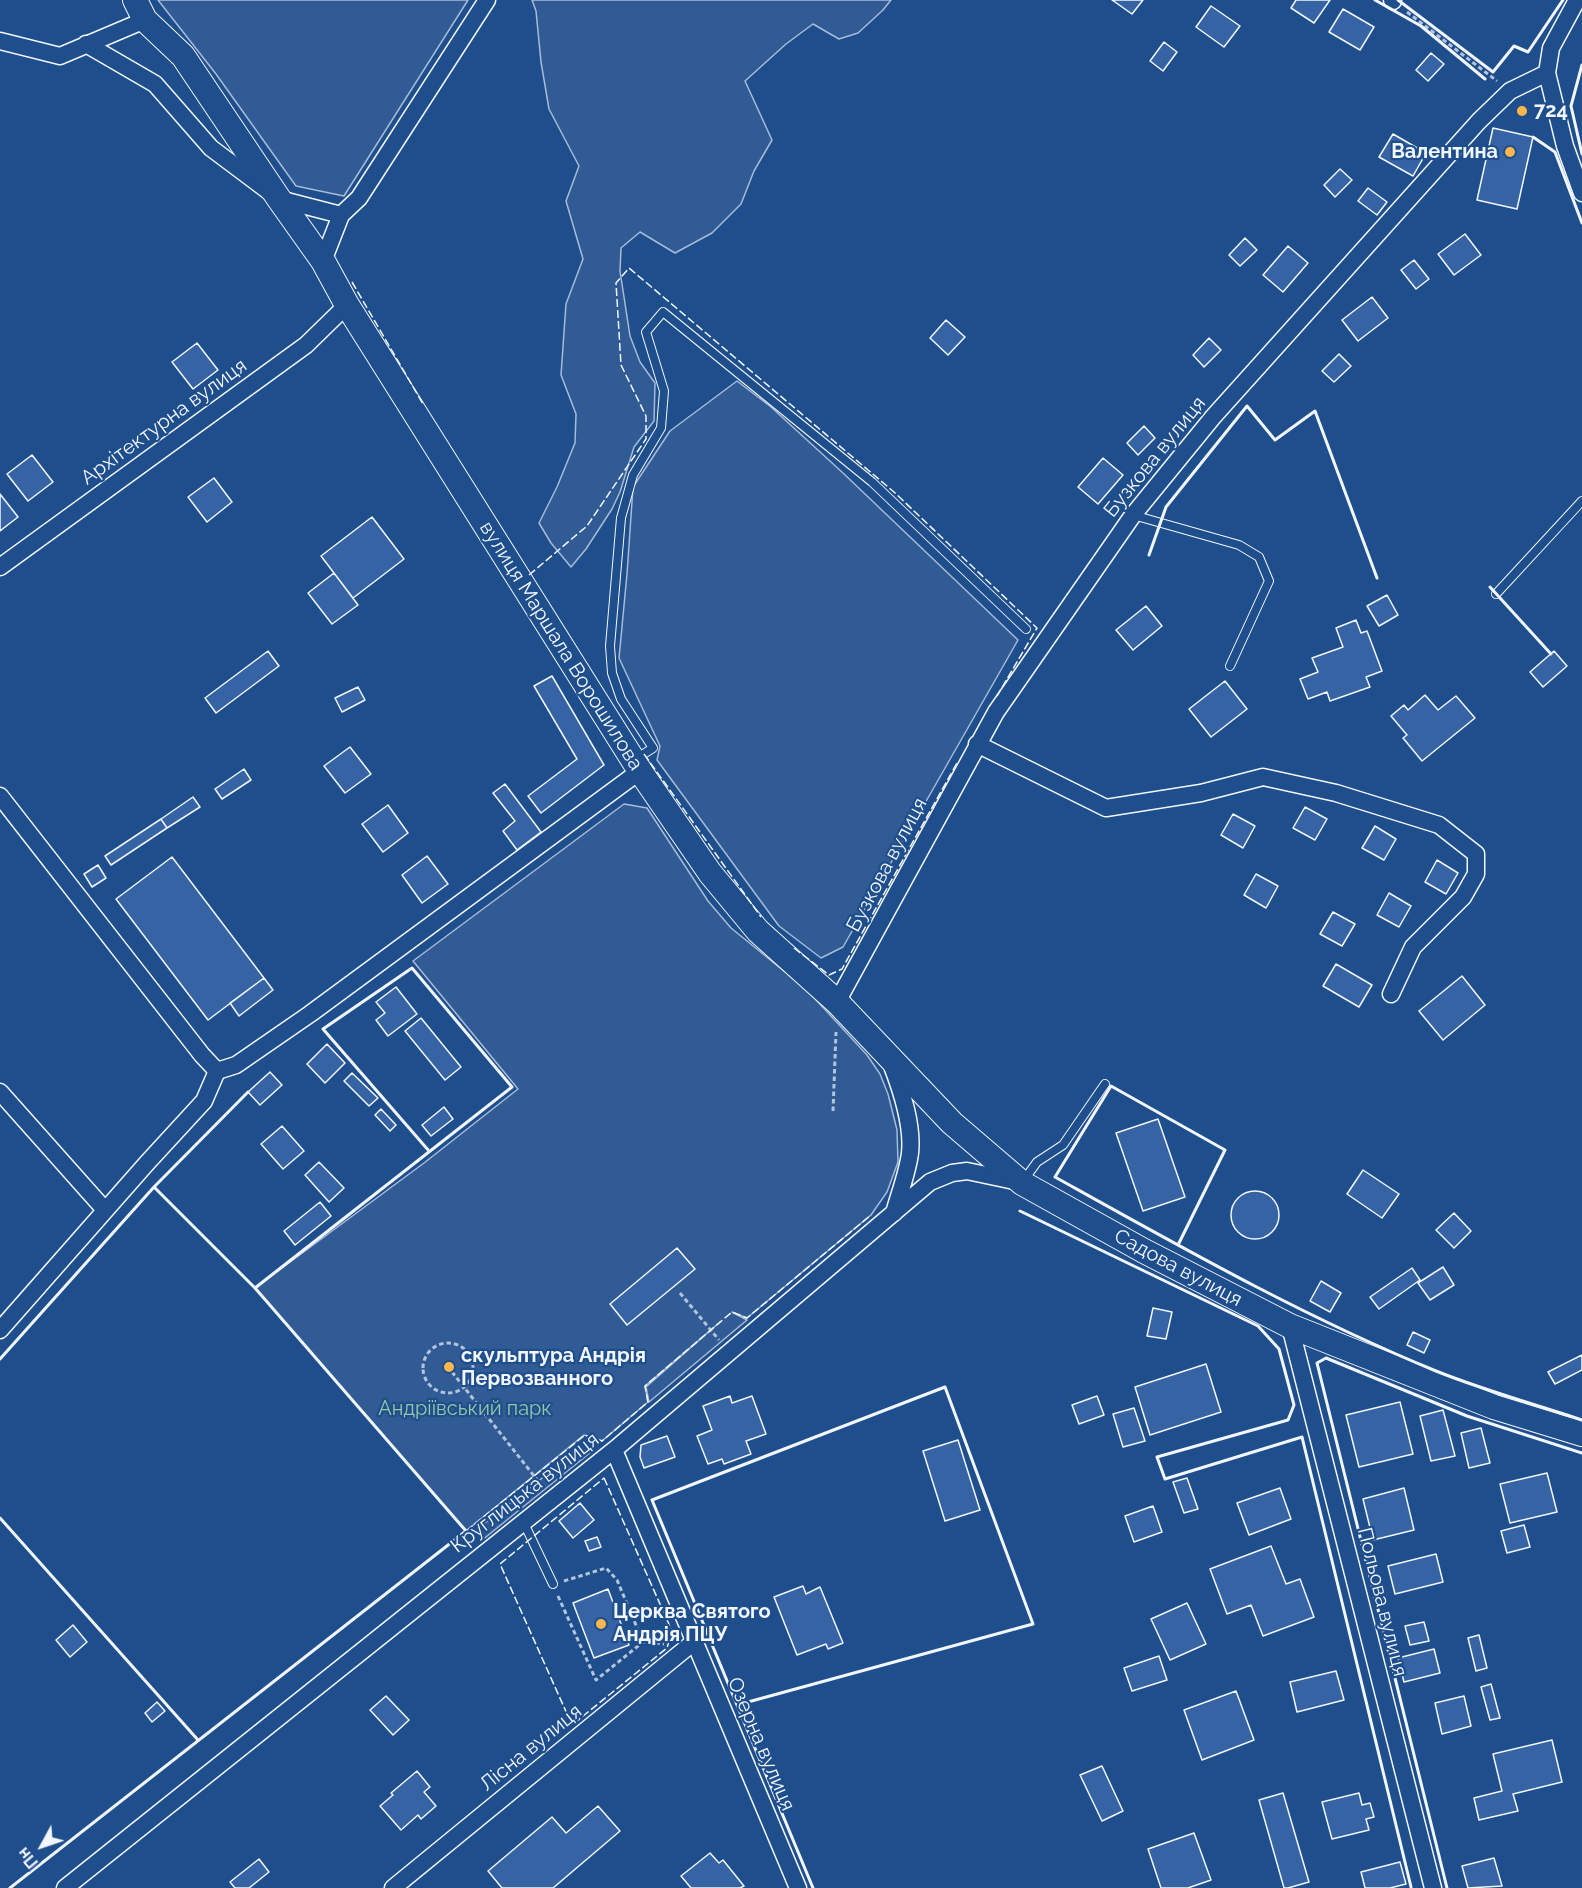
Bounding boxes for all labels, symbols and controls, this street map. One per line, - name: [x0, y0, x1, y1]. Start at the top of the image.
- place label: 724: [1534, 99, 1568, 123]
- marker: 724: [1515, 104, 1529, 118]
- place label: Валентина: [1391, 140, 1498, 164]
- marker: Валентина: [1503, 145, 1517, 159]
- street label: Архітектурна вулиця: [76, 354, 252, 490]
- street label: Бузкова вулиця: [1099, 392, 1211, 522]
- street label: вулиця Маршала Ворошилова: [474, 517, 648, 775]
- street label: Бузкова вулиця: [842, 794, 932, 936]
- street label: Садова вулиця: [1110, 1224, 1246, 1312]
- place label: скульптура Андрія Первозванного: [461, 1344, 646, 1391]
- marker: скульптура Андрія Первозванного: [442, 1360, 456, 1374]
- park label: Андріївський парк: [378, 1397, 552, 1421]
- street label: Круглицька вулиця: [446, 1428, 604, 1558]
- street label: Польова вулиця: [1352, 1525, 1412, 1679]
- place label: Церква Святого Андрія ПЦУ: [613, 1600, 771, 1647]
- marker: Церква Святого Андрія ПЦУ: [594, 1617, 608, 1631]
- street label: Озерна вулиця: [722, 1674, 800, 1814]
- street label: Лісна вулиця: [475, 1700, 587, 1796]
- north arrow: [12, 1816, 72, 1876]
- text: Пн: [14, 1844, 42, 1872]

